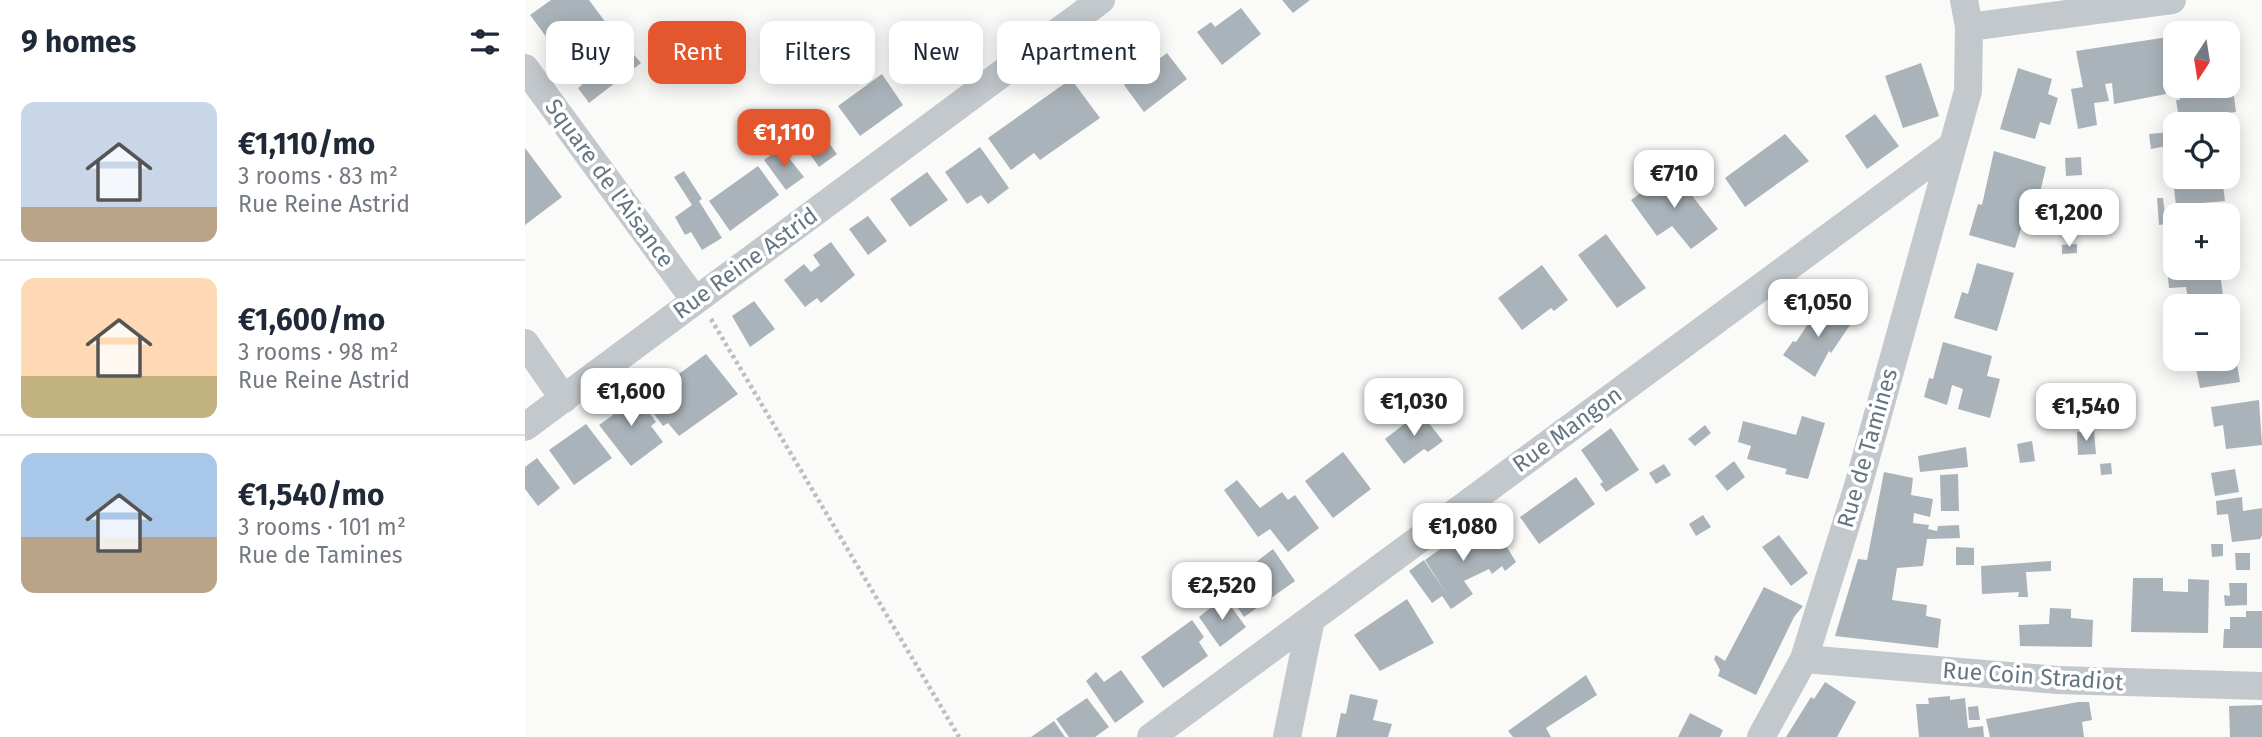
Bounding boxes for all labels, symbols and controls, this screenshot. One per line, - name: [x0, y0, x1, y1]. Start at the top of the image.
- chip: Buy: [546, 21, 634, 84]
- chip: Rent: [648, 21, 746, 84]
- chip: Filters: [760, 21, 875, 84]
- chip: New: [889, 21, 983, 84]
- chip: Apartment: [997, 21, 1160, 84]
- north arrow: [2163, 21, 2240, 98]
- map controls: [2163, 21, 2240, 371]
- icon: filters: [466, 23, 504, 61]
- text: 9 homes: [21, 24, 136, 60]
- street label: Square de l'Aisance: [539, 93, 681, 273]
- pin: €1,110: [727, 110, 841, 169]
- button: locate: [2163, 112, 2240, 189]
- text: €1,110: [753, 118, 815, 146]
- text: €1,110/mo: [238, 126, 375, 162]
- icon: home: [77, 130, 161, 214]
- pin: €710: [1633, 150, 1715, 210]
- text: €710: [1650, 159, 1698, 187]
- text: 3 rooms · 83 m²: [238, 162, 398, 190]
- text: Rue Reine Astrid: [238, 190, 410, 218]
- pin: €1,200: [2012, 190, 2126, 249]
- text: €1,200: [2035, 198, 2103, 226]
- street label: Rue Reine Astrid: [667, 201, 823, 325]
- button: +: [2163, 203, 2240, 280]
- pin: €1,050: [1761, 280, 1875, 339]
- text: €1,050: [1784, 288, 1852, 316]
- button: −: [2163, 294, 2240, 371]
- text: €1,600/mo: [238, 302, 385, 338]
- icon: home: [77, 306, 161, 390]
- text: 3 rooms · 98 m²: [238, 338, 398, 366]
- street label: Rue de Tamines: [1831, 365, 1903, 531]
- text: Rue Reine Astrid: [238, 366, 410, 394]
- pin: €1,600: [574, 368, 688, 428]
- text: €1,600: [597, 377, 665, 405]
- pin: €1,030: [1357, 378, 1471, 438]
- street label: Rue Mangon: [1507, 380, 1627, 478]
- pin: €1,540: [2029, 384, 2143, 443]
- text: €1,030: [1380, 387, 1448, 415]
- text: €1,540: [2052, 392, 2120, 420]
- text: €1,540/mo: [238, 477, 384, 513]
- icon: home: [77, 481, 161, 565]
- pin: €1,080: [1406, 504, 1520, 563]
- text: €1,080: [1428, 512, 1498, 540]
- text: 3 rooms · 101 m²: [238, 513, 406, 541]
- text: Rue de Tamines: [238, 541, 403, 569]
- pin: €2,520: [1165, 562, 1279, 622]
- text: €2,520: [1188, 571, 1256, 599]
- street label: Rue Coin Stradiot: [1942, 656, 2125, 696]

